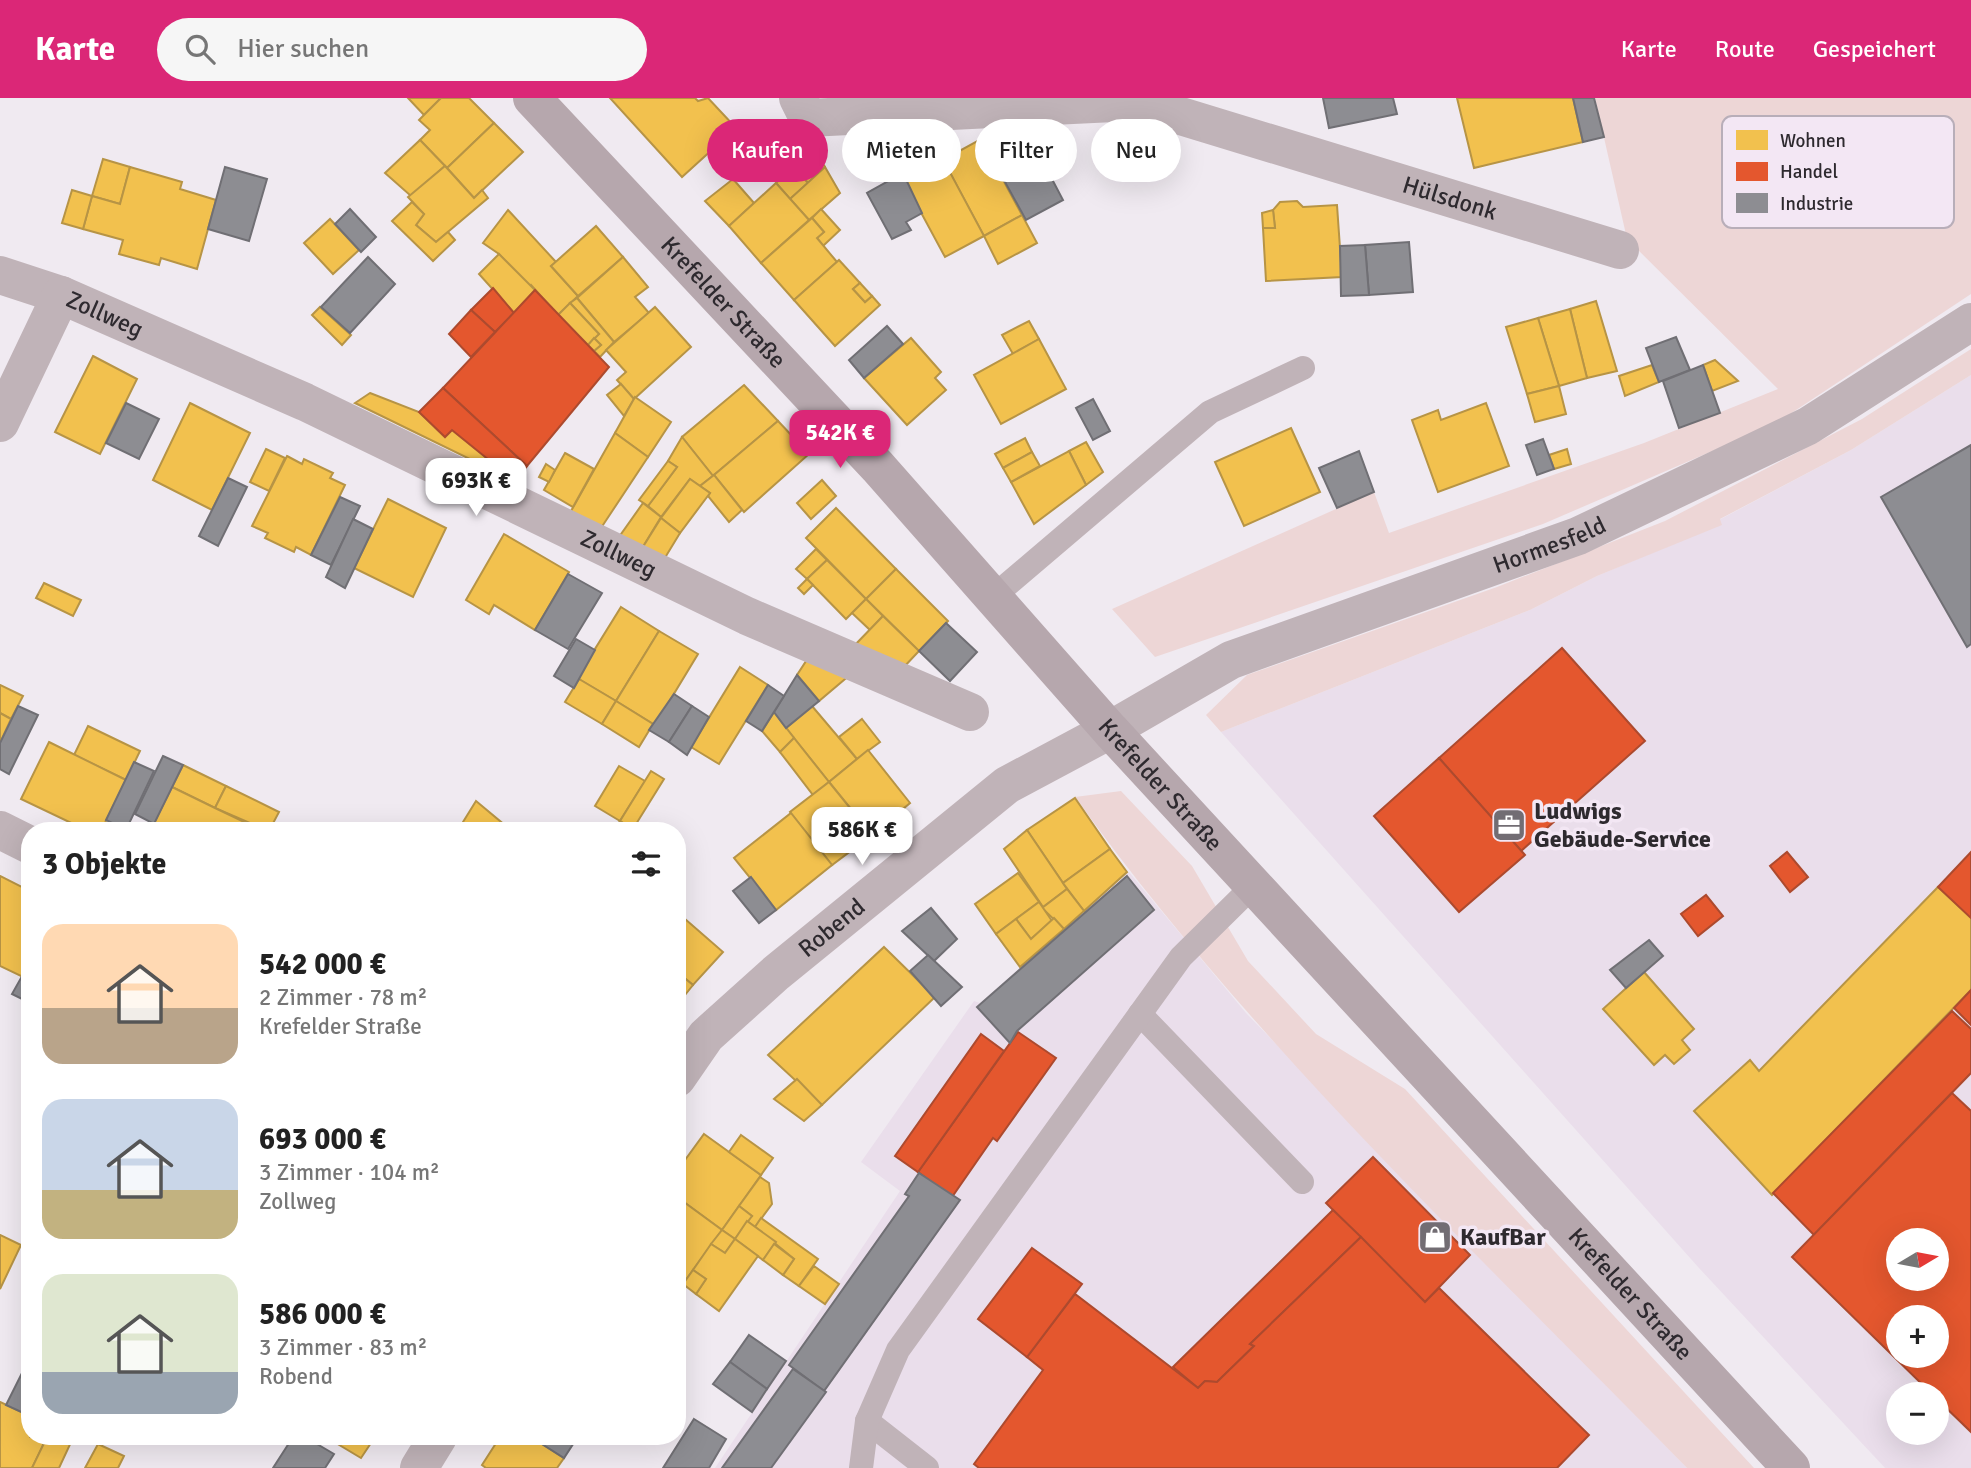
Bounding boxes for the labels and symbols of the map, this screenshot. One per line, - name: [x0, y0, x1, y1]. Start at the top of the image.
- legend: [1722, 116, 1954, 228]
- text: Wohnen: [1780, 129, 1846, 153]
- text: Handel: [1780, 160, 1838, 184]
- street label: Hülsdonk: [1399, 170, 1501, 227]
- text: Industrie: [1780, 192, 1853, 216]
- street label: Krefelder Straße: [654, 230, 793, 375]
- street label: Zollweg: [62, 284, 148, 344]
- pin: 542K €: [783, 410, 897, 470]
- pin: 693K €: [419, 458, 533, 518]
- street label: Hormesfeld: [1489, 510, 1611, 580]
- street label: Zollweg: [576, 523, 661, 585]
- street label: Krefelder Straße: [1092, 712, 1229, 857]
- place label: Ludwigs Gebäude-Service: [1534, 796, 1711, 854]
- office icon: Ludwigs Gebäude-Service: [1490, 806, 1528, 844]
- pin: 586K €: [805, 808, 919, 867]
- street label: Robend: [792, 892, 871, 964]
- shop icon: KaufBar: [1416, 1218, 1454, 1256]
- street label: Krefelder Straße: [1562, 1221, 1699, 1367]
- place label: KaufBar: [1460, 1222, 1546, 1252]
- north arrow: [1886, 1228, 1950, 1292]

